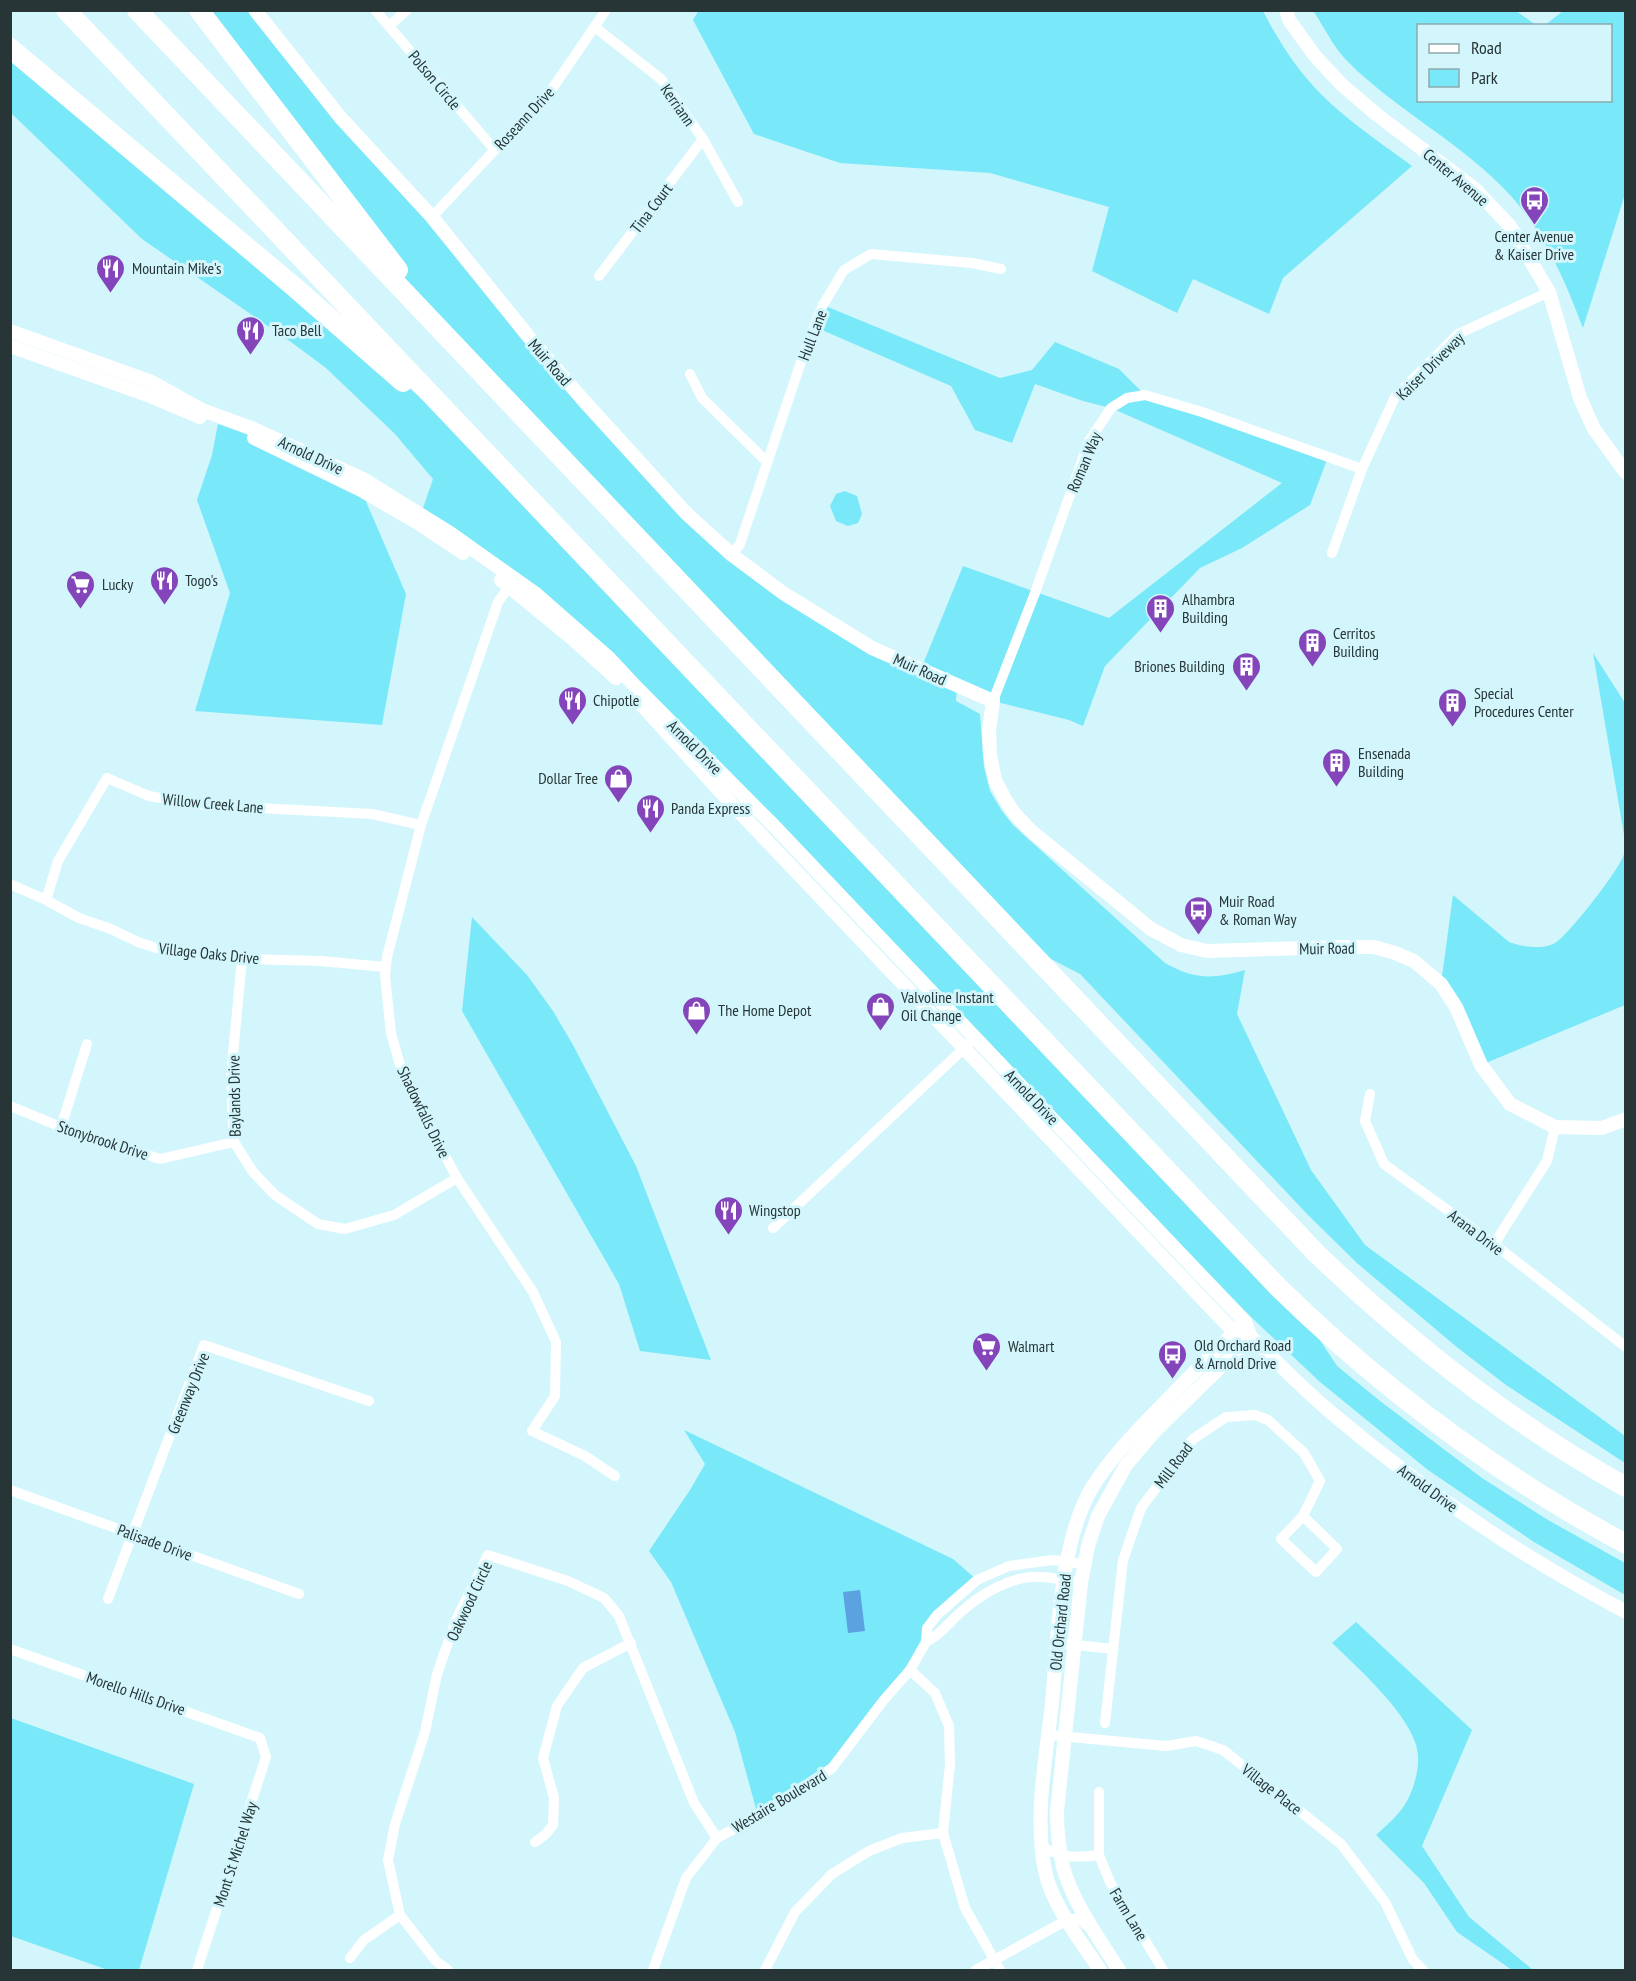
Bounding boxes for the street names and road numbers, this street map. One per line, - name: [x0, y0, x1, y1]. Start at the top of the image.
- street label: Polson Circle: [404, 46, 466, 114]
- street label: Kerriann: [656, 80, 700, 130]
- street label: Roseann Drive: [490, 82, 558, 154]
- street label: Center Avenue: [1419, 144, 1493, 210]
- street label: Tina Court: [626, 179, 677, 237]
- street label: Hull Lane: [793, 307, 831, 363]
- street label: Kaiser Driveway: [1392, 328, 1468, 404]
- street label: Muir Road: [524, 334, 576, 390]
- street label: Roman Way: [1062, 429, 1106, 495]
- street label: Arnold Drive: [275, 431, 347, 479]
- street label: Muir Road: [890, 649, 950, 689]
- street label: Arnold Drive: [664, 716, 726, 778]
- street label: Willow Creek Lane: [162, 789, 264, 817]
- street label: Village Oaks Drive: [157, 938, 260, 968]
- street label: Muir Road: [1299, 938, 1355, 958]
- street label: Baylands Drive: [223, 1055, 245, 1137]
- street label: Shadowfalls Drive: [393, 1063, 455, 1161]
- street label: Arnold Drive: [1001, 1065, 1063, 1129]
- street label: Stonybrook Drive: [55, 1116, 151, 1164]
- street label: Arana Drive: [1444, 1205, 1508, 1259]
- street label: Greenway Drive: [163, 1349, 213, 1437]
- street label: Mill Road: [1149, 1438, 1197, 1492]
- street label: Arnold Drive: [1394, 1460, 1462, 1516]
- street label: Palisade Drive: [115, 1519, 195, 1565]
- street label: Oakwood Circle: [442, 1558, 496, 1644]
- street label: Old Orchard Road: [1045, 1573, 1075, 1671]
- street label: Morello Hills Drive: [84, 1667, 188, 1719]
- street label: Village Place: [1237, 1759, 1306, 1819]
- street label: Westaire Boulevard: [728, 1765, 830, 1837]
- street label: Mont St Michel Way: [209, 1799, 261, 1909]
- street label: Farm Lane: [1106, 1884, 1152, 1944]

